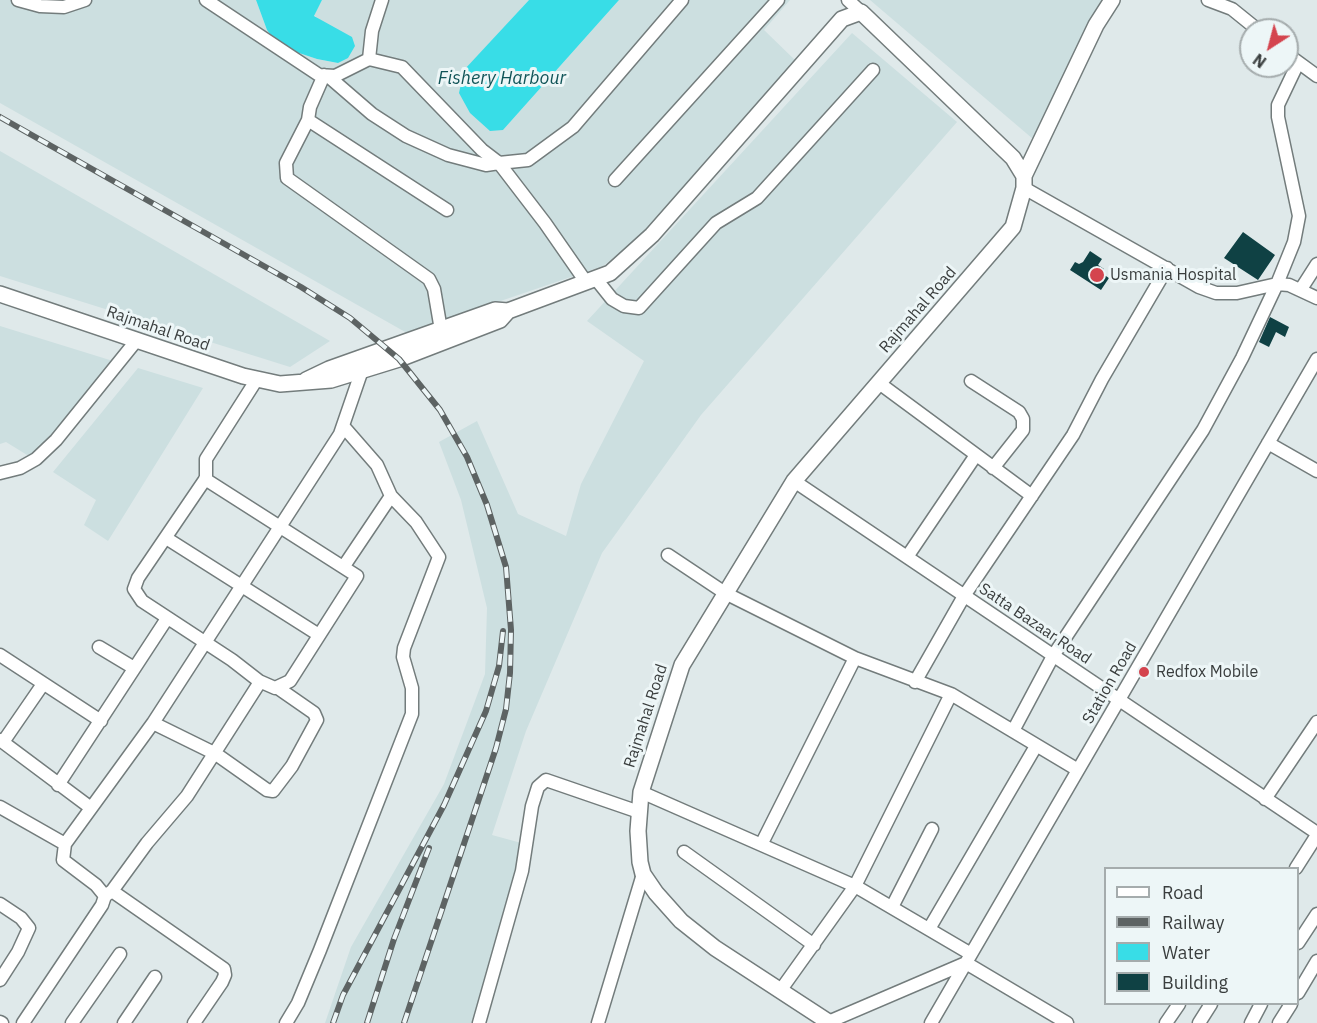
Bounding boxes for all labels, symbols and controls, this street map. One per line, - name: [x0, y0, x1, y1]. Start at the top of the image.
- north arrow: [1239, 18, 1299, 78]
- text: N: [1249, 49, 1270, 72]
- water label: Fishery Harbour: [438, 68, 566, 90]
- street label: Rajmahal Road: [875, 263, 961, 357]
- place label: Usmania Hospital: [1110, 265, 1236, 285]
- marker: Usmania Hospital: [1088, 266, 1106, 284]
- street label: Rajmahal Road: [104, 302, 212, 356]
- street label: Satta Bazaar Road: [975, 579, 1095, 669]
- street label: Station Road: [1079, 639, 1141, 727]
- street label: Rajmahal Road: [620, 662, 672, 770]
- place label: Redfox Mobile: [1156, 662, 1258, 682]
- marker: Redfox Mobile: [1137, 665, 1151, 679]
- legend: [1104, 867, 1299, 1005]
- text: Road: [1162, 881, 1203, 904]
- text: Railway: [1162, 911, 1224, 934]
- text: Water: [1162, 941, 1210, 964]
- text: Building: [1162, 971, 1228, 994]

